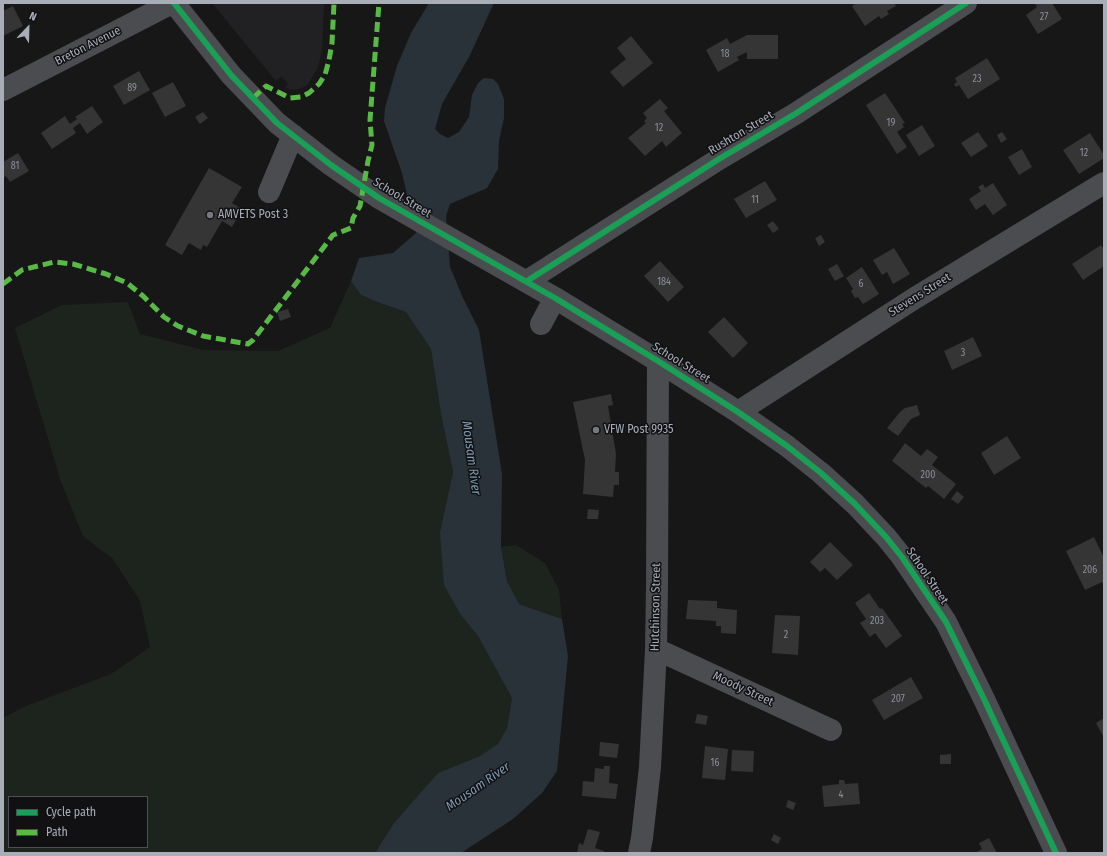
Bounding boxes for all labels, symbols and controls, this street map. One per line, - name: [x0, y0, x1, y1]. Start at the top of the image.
- north arrow: [8, 8, 48, 48]
- text: N: [27, 9, 38, 24]
- house number: 27: [1040, 11, 1048, 23]
- street label: Breton Avenue: [53, 23, 123, 69]
- house number: 18: [721, 48, 729, 60]
- house number: 23: [973, 73, 981, 85]
- house number: 89: [127, 82, 137, 94]
- street label: Rushton Street: [706, 108, 776, 158]
- house number: 19: [887, 117, 895, 129]
- house number: 12: [655, 122, 663, 134]
- house number: 12: [1080, 147, 1088, 159]
- house number: 81: [11, 160, 19, 172]
- street label: School Street: [370, 175, 434, 221]
- house number: 11: [751, 194, 759, 206]
- place label: AMVETS Post 3: [218, 208, 288, 222]
- marker: AMVETS Post 3: [205, 210, 215, 220]
- street label: Stevens Street: [886, 270, 954, 320]
- house number: 184: [657, 276, 671, 288]
- house number: 6: [859, 278, 863, 290]
- street label: School Street: [649, 340, 713, 386]
- house number: 3: [961, 347, 965, 359]
- water label: Mousam River: [458, 420, 484, 496]
- place label: VFW Post 9935: [604, 423, 674, 437]
- marker: VFW Post 9935: [591, 425, 601, 435]
- house number: 200: [921, 469, 935, 481]
- street label: School Street: [903, 545, 951, 607]
- street label: Hutchinson Street: [648, 563, 664, 651]
- house number: 206: [1083, 564, 1097, 576]
- house number: 203: [870, 615, 884, 627]
- house number: 2: [784, 629, 788, 641]
- street label: Moody Street: [710, 669, 776, 709]
- house number: 207: [891, 693, 905, 705]
- house number: 16: [711, 757, 719, 769]
- water label: Mousam River: [443, 759, 513, 815]
- house number: 4: [839, 789, 843, 801]
- legend: [8, 796, 148, 848]
- text: Cycle path: [46, 805, 96, 819]
- text: Path: [46, 825, 68, 839]

